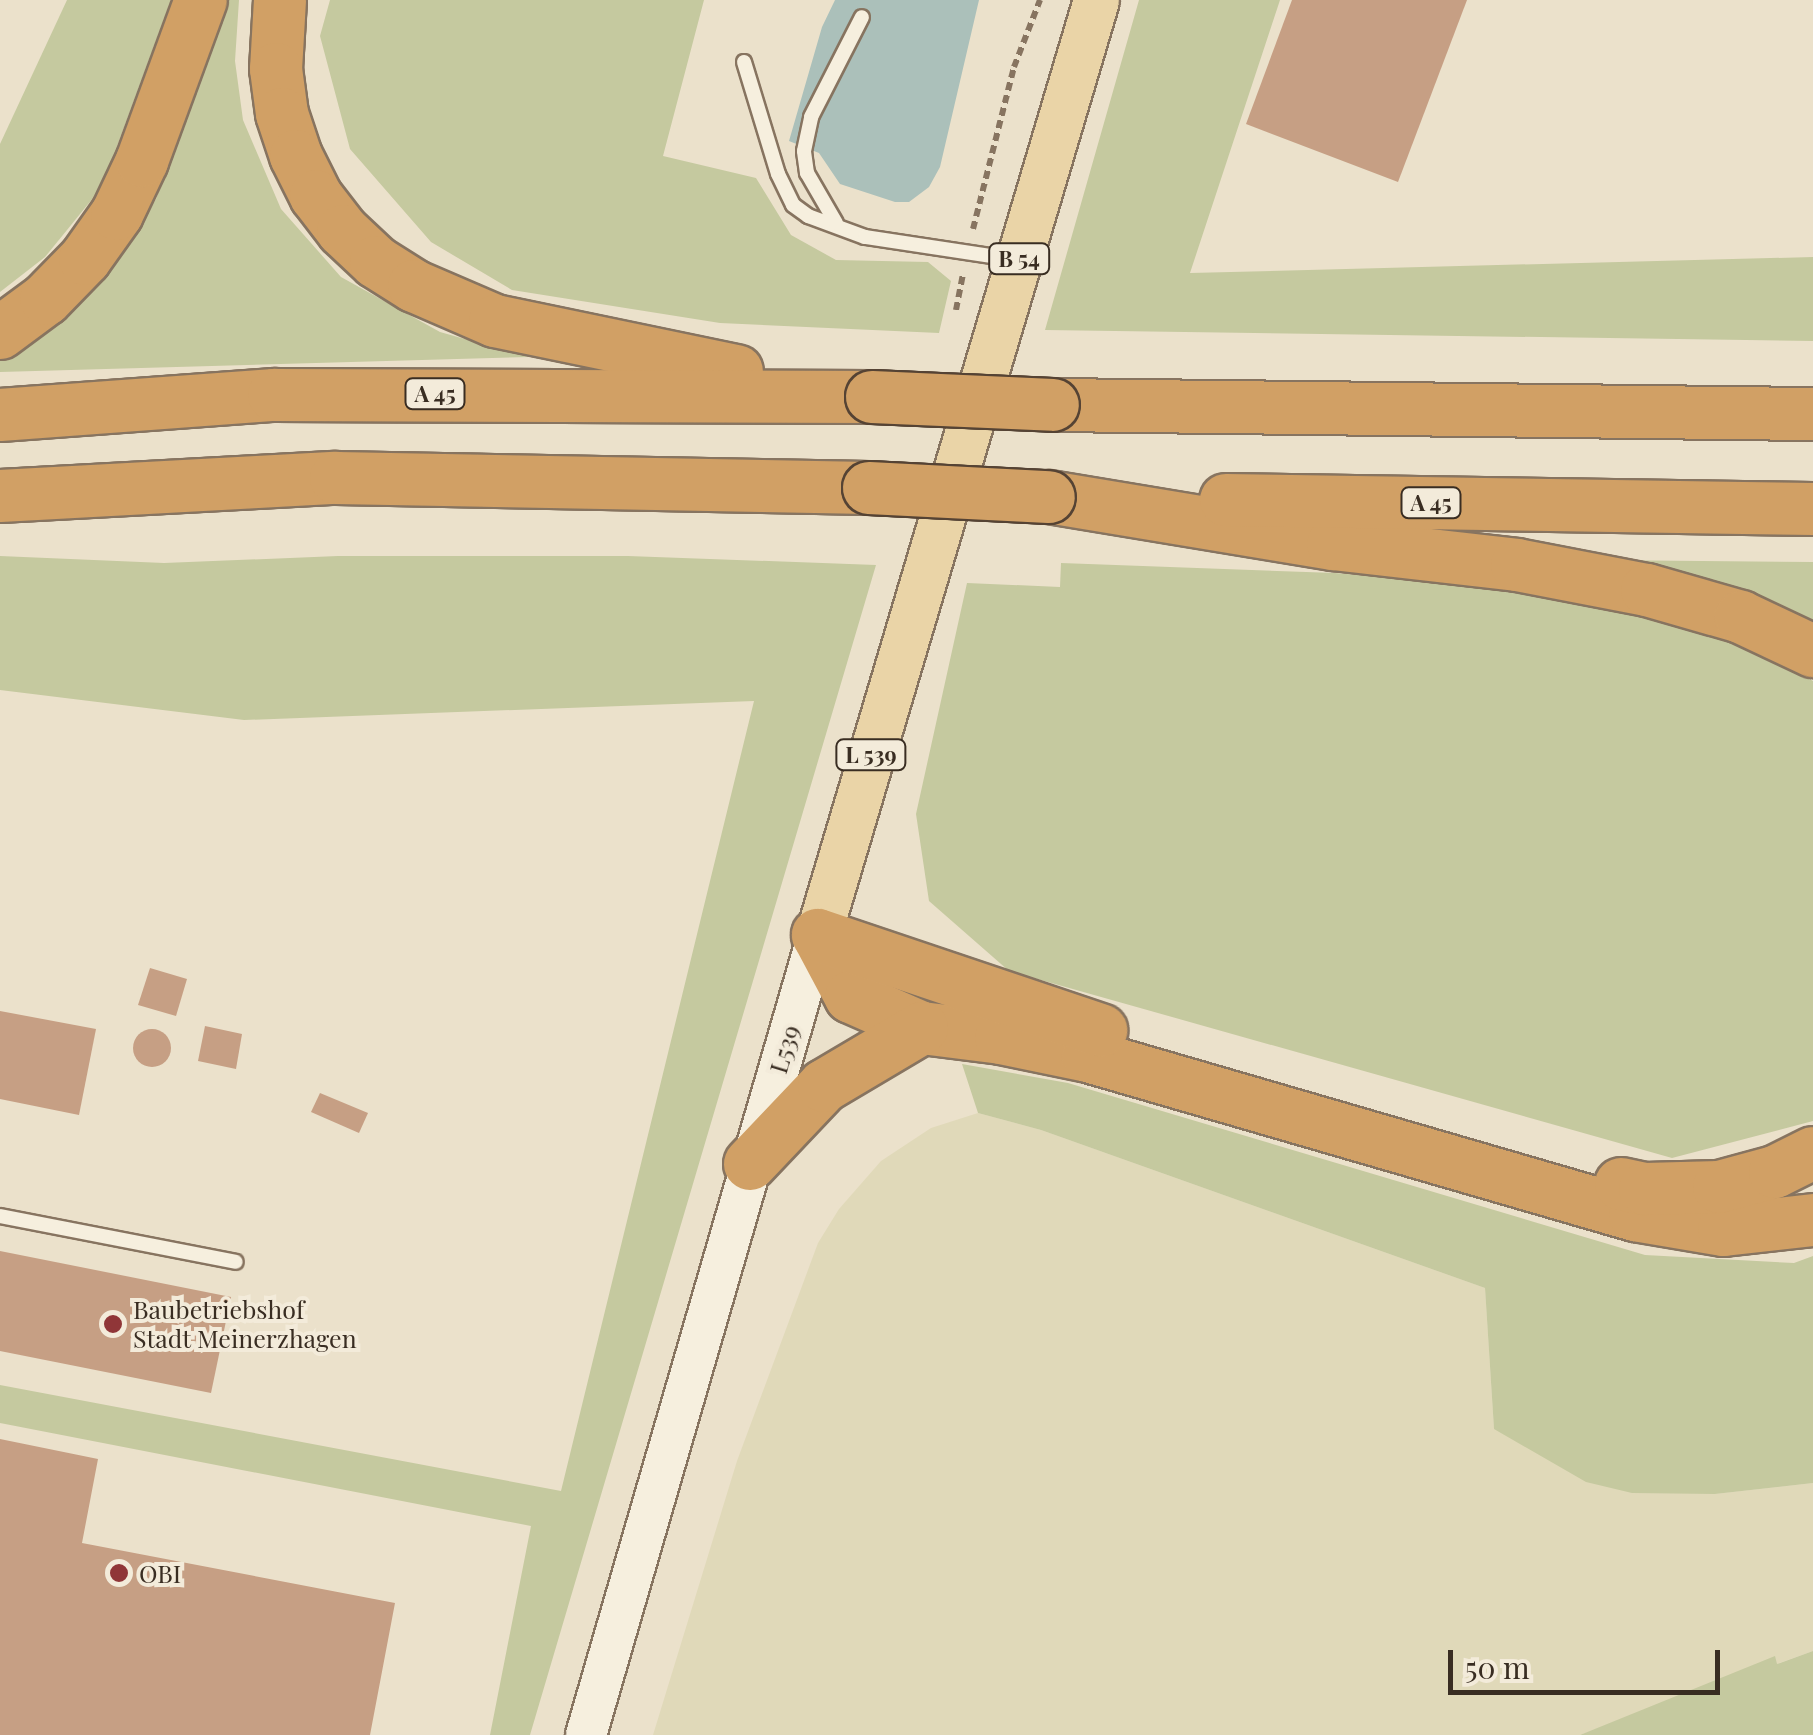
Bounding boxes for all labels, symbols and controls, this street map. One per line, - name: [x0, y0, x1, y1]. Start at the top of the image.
- road number: B 54: [986, 242, 1052, 276]
- road number: A 45: [402, 377, 468, 411]
- road number: A 45: [1398, 486, 1464, 520]
- road number: L 539: [834, 738, 908, 772]
- street label: L539: [762, 1021, 806, 1077]
- place label: Baubetriebshof Stadt Meinerzhagen: [133, 1295, 357, 1354]
- marker: Baubetriebshof Stadt Meinerzhagen: [102, 1313, 124, 1335]
- place label: OBI: [139, 1558, 181, 1588]
- marker: OBI: [108, 1562, 130, 1584]
- scale bar: [1453, 1630, 1726, 1692]
- text: 50 m: [1465, 1647, 1530, 1687]

